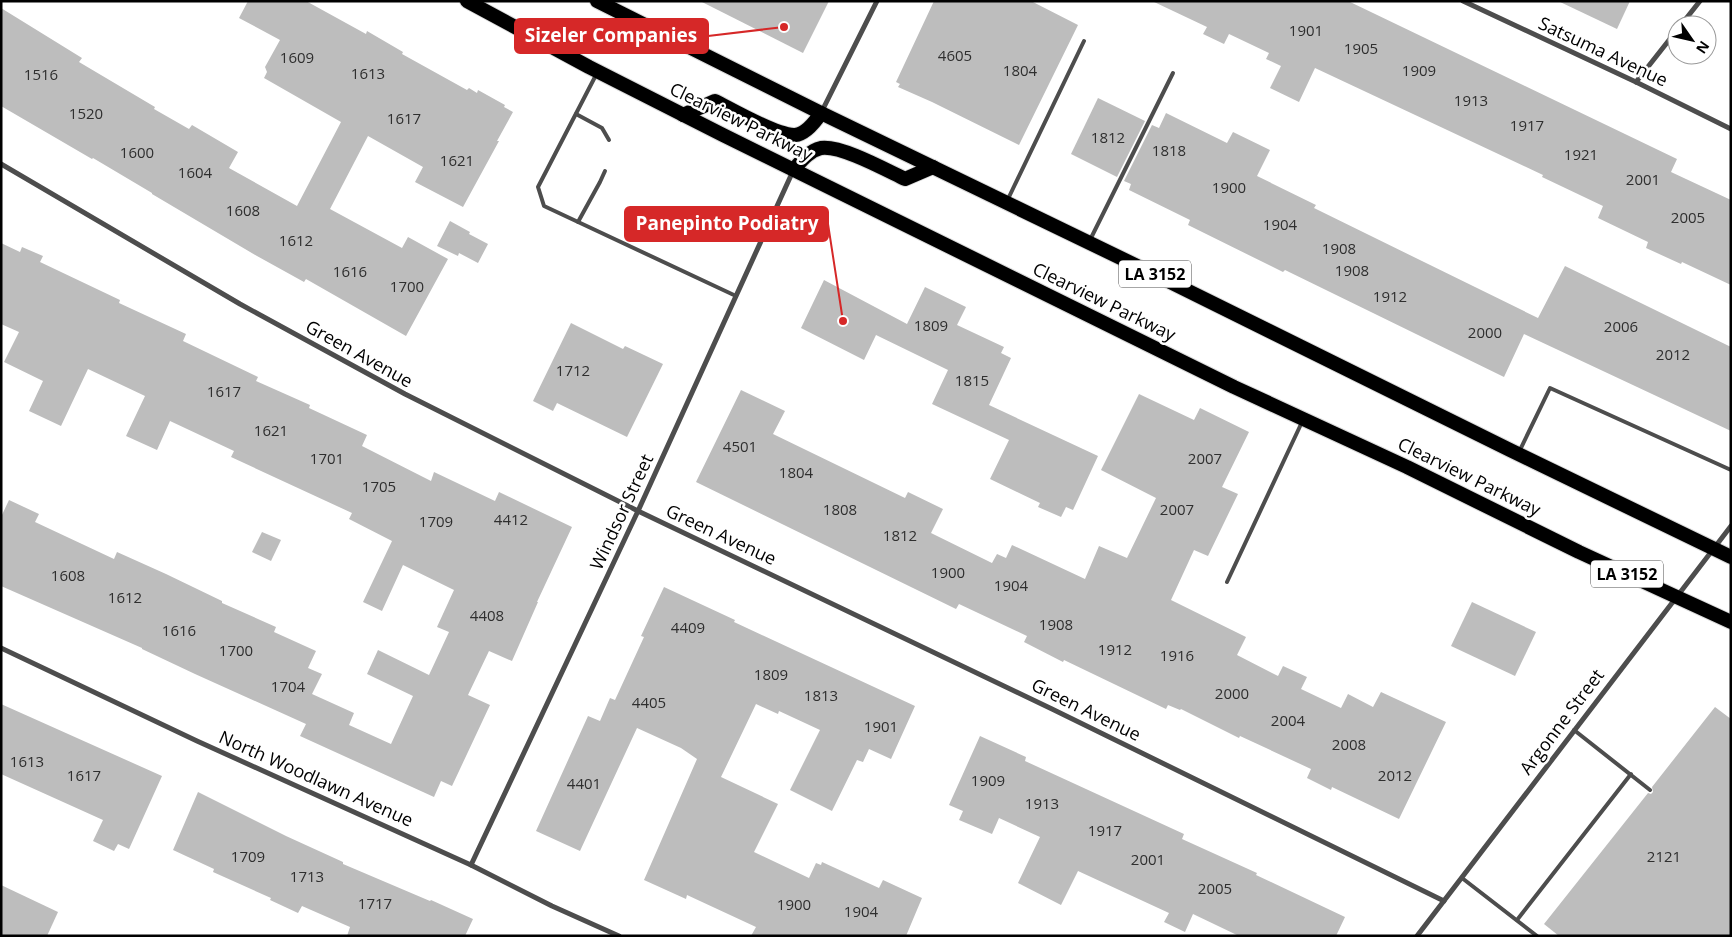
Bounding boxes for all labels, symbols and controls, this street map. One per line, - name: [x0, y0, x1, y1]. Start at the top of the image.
- street label: Satsuma Avenue: [1535, 11, 1672, 92]
- north arrow: [1667, 15, 1717, 65]
- callout: Sizeler Companies: [515, 19, 708, 53]
- house number: 1901: [1289, 20, 1323, 40]
- text: Sizeler Companies: [525, 22, 697, 48]
- house number: 1905: [1344, 38, 1378, 58]
- text: N: [1692, 38, 1714, 58]
- house number: 4605: [938, 45, 972, 65]
- house number: 1609: [280, 47, 314, 67]
- house number: 1804: [1003, 60, 1038, 80]
- house number: 1909: [1402, 60, 1436, 80]
- house number: 1613: [351, 63, 385, 83]
- house number: 1516: [24, 64, 58, 84]
- street label: Clearview Parkway: [666, 76, 818, 167]
- house number: 1913: [1454, 90, 1488, 110]
- house number: 1520: [69, 103, 103, 123]
- house number: 1617: [387, 108, 421, 128]
- house number: 1917: [1510, 115, 1544, 135]
- house number: 1812: [1091, 127, 1125, 147]
- house number: 1818: [1152, 140, 1186, 160]
- house number: 1600: [120, 142, 154, 162]
- house number: 1921: [1564, 144, 1598, 164]
- house number: 1621: [440, 150, 474, 170]
- house number: 1604: [178, 162, 213, 182]
- house number: 2001: [1626, 169, 1660, 189]
- house number: 1900: [1212, 177, 1246, 197]
- house number: 1608: [226, 200, 260, 220]
- callout: Panepinto Podiatry: [625, 207, 828, 241]
- house number: 2005: [1671, 207, 1705, 227]
- text: Panepinto Podiatry: [635, 210, 819, 236]
- house number: 1904: [1263, 214, 1298, 234]
- house number: 1612: [279, 230, 313, 250]
- house number: 1908: [1322, 238, 1356, 258]
- street label: Clearview Parkway: [1029, 256, 1181, 347]
- road number: LA 3152: [1119, 260, 1191, 288]
- house number: 1908: [1335, 260, 1369, 280]
- house number: 1616: [333, 261, 367, 281]
- house number: 1700: [390, 276, 424, 296]
- house number: 1912: [1373, 286, 1407, 306]
- street label: Green Avenue: [302, 314, 417, 392]
- house number: 1809: [914, 315, 948, 335]
- house number: 2006: [1604, 316, 1638, 336]
- house number: 2000: [1468, 322, 1502, 342]
- house number: 2012: [1656, 344, 1690, 364]
- house number: 1712: [556, 360, 590, 380]
- house number: 1815: [955, 370, 989, 390]
- house number: 1617: [207, 381, 241, 401]
- house number: 1621: [254, 420, 288, 440]
- street label: Clearview Parkway: [1394, 431, 1546, 522]
- house number: 4501: [723, 436, 757, 456]
- house number: 1701: [310, 448, 344, 468]
- house number: 2007: [1188, 448, 1222, 468]
- street label: Windsor Street: [584, 450, 658, 573]
- house number: 1804: [779, 462, 814, 482]
- house number: 1705: [362, 476, 396, 496]
- street label: Green Avenue: [662, 498, 780, 570]
- house number: 1808: [823, 499, 857, 519]
- house number: 2007: [1160, 499, 1194, 519]
- house number: 4412: [494, 509, 528, 529]
- house number: 1709: [419, 511, 453, 531]
- house number: 1812: [883, 525, 917, 545]
- road number: LA 3152: [1591, 560, 1663, 588]
- house number: 1900: [931, 562, 965, 582]
- house number: 1608: [51, 565, 85, 585]
- house number: 1904: [994, 575, 1029, 595]
- house number: 1612: [108, 587, 142, 607]
- house number: 4408: [470, 605, 504, 625]
- house number: 1908: [1039, 614, 1073, 634]
- house number: 4409: [671, 617, 705, 637]
- house number: 1616: [162, 620, 196, 640]
- house number: 1912: [1098, 639, 1132, 659]
- house number: 1700: [219, 640, 253, 660]
- house number: 1916: [1160, 645, 1194, 665]
- house number: 1809: [754, 664, 788, 684]
- street label: Argonne Street: [1514, 664, 1609, 779]
- street label: Green Avenue: [1028, 672, 1145, 746]
- house number: 1704: [271, 676, 306, 696]
- house number: 2000: [1215, 683, 1249, 703]
- house number: 1813: [804, 685, 838, 705]
- house number: 4405: [632, 692, 666, 712]
- house number: 2004: [1271, 710, 1306, 730]
- house number: 1901: [864, 716, 898, 736]
- street label: North Woodlawn Avenue: [216, 724, 417, 832]
- house number: 2008: [1332, 734, 1366, 754]
- house number: 1613: [10, 751, 44, 771]
- house number: 1617: [67, 765, 101, 785]
- house number: 2012: [1378, 765, 1412, 785]
- house number: 1909: [971, 770, 1005, 790]
- house number: 4401: [567, 773, 601, 793]
- house number: 1913: [1025, 793, 1059, 813]
- house number: 1917: [1088, 820, 1122, 840]
- house number: 1709: [231, 846, 265, 866]
- house number: 2121: [1647, 846, 1681, 866]
- house number: 2001: [1131, 849, 1165, 869]
- house number: 1713: [290, 866, 324, 886]
- house number: 2005: [1198, 878, 1232, 898]
- house number: 1717: [358, 893, 392, 913]
- house number: 1900: [777, 894, 811, 914]
- house number: 1904: [844, 901, 879, 921]

